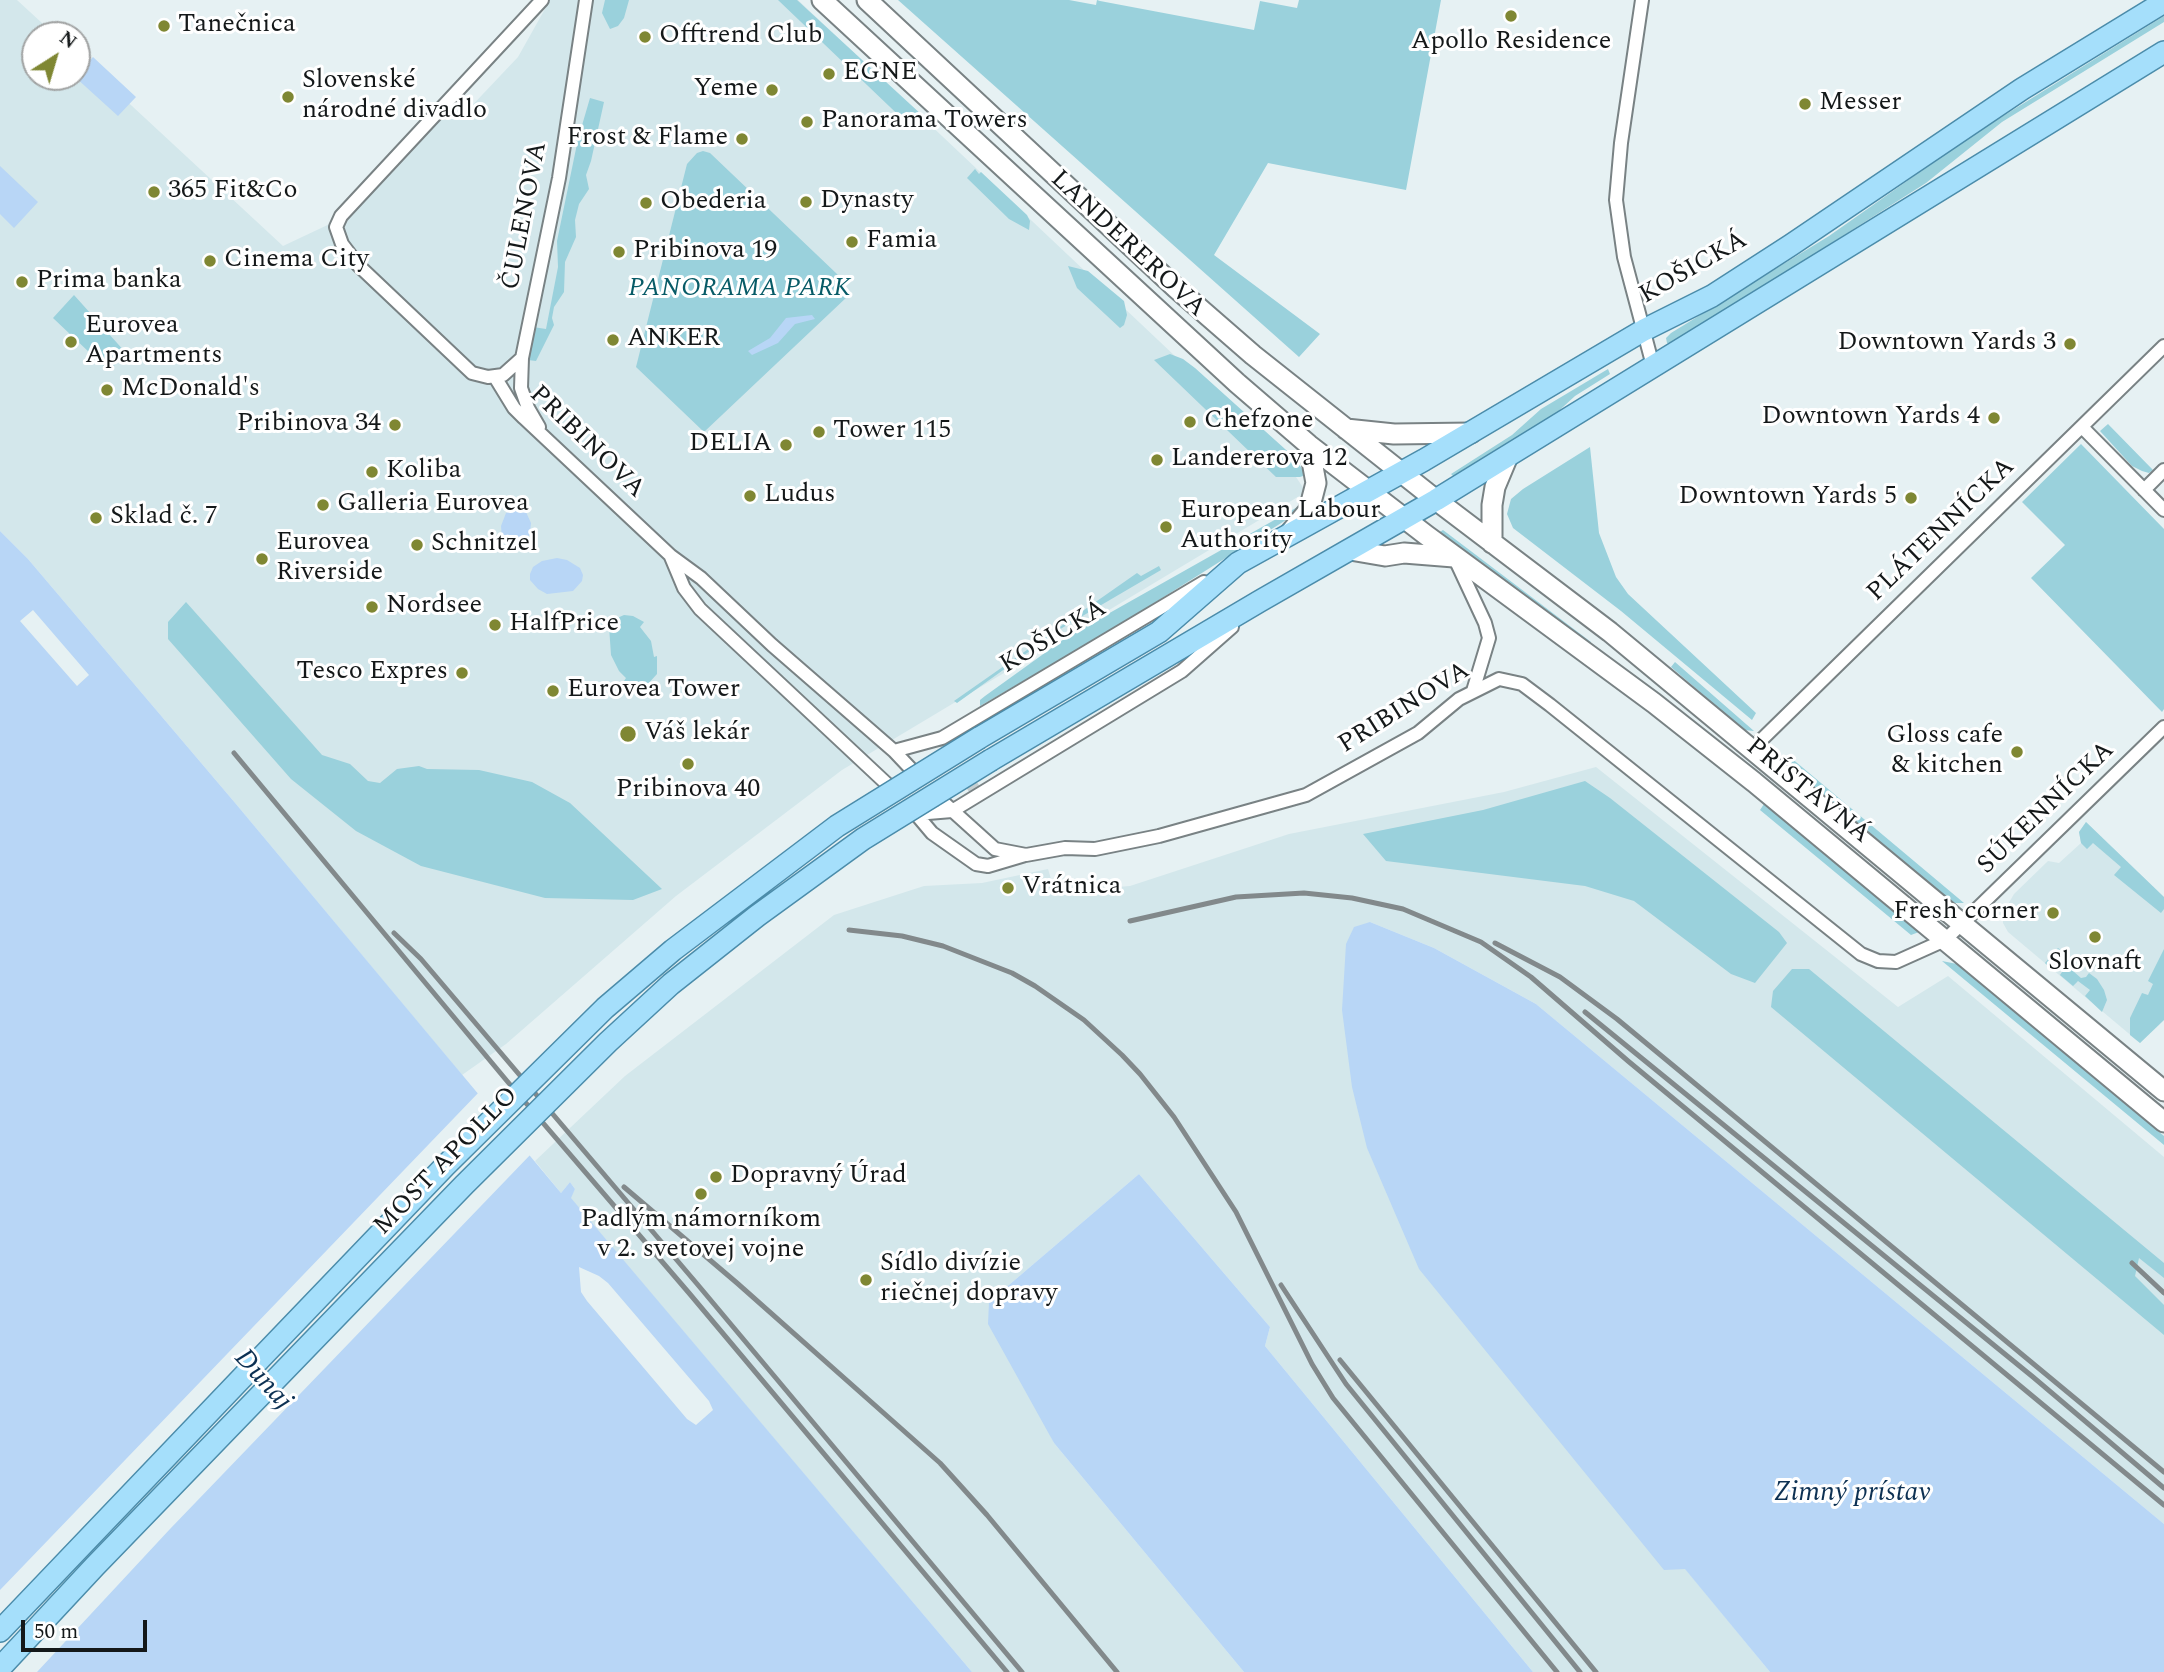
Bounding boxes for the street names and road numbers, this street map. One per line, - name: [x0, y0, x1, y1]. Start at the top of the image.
- street label: ČULENOVA: [496, 139, 556, 293]
- street label: LANDEREROVA: [1043, 165, 1211, 325]
- street label: KOŠICKÁ: [1635, 226, 1753, 312]
- street label: PRIBINOVA: [522, 380, 650, 506]
- street label: PLÁTENNÍCKA: [1862, 453, 2022, 609]
- street label: KOŠICKÁ: [995, 594, 1113, 682]
- street label: PRIBINOVA: [1334, 656, 1476, 762]
- street label: PRÍSTAVNÁ: [1739, 732, 1875, 852]
- street label: SÚKENNÍCKA: [1972, 736, 2122, 882]
- street label: MOST APOLLO: [368, 1081, 526, 1243]

